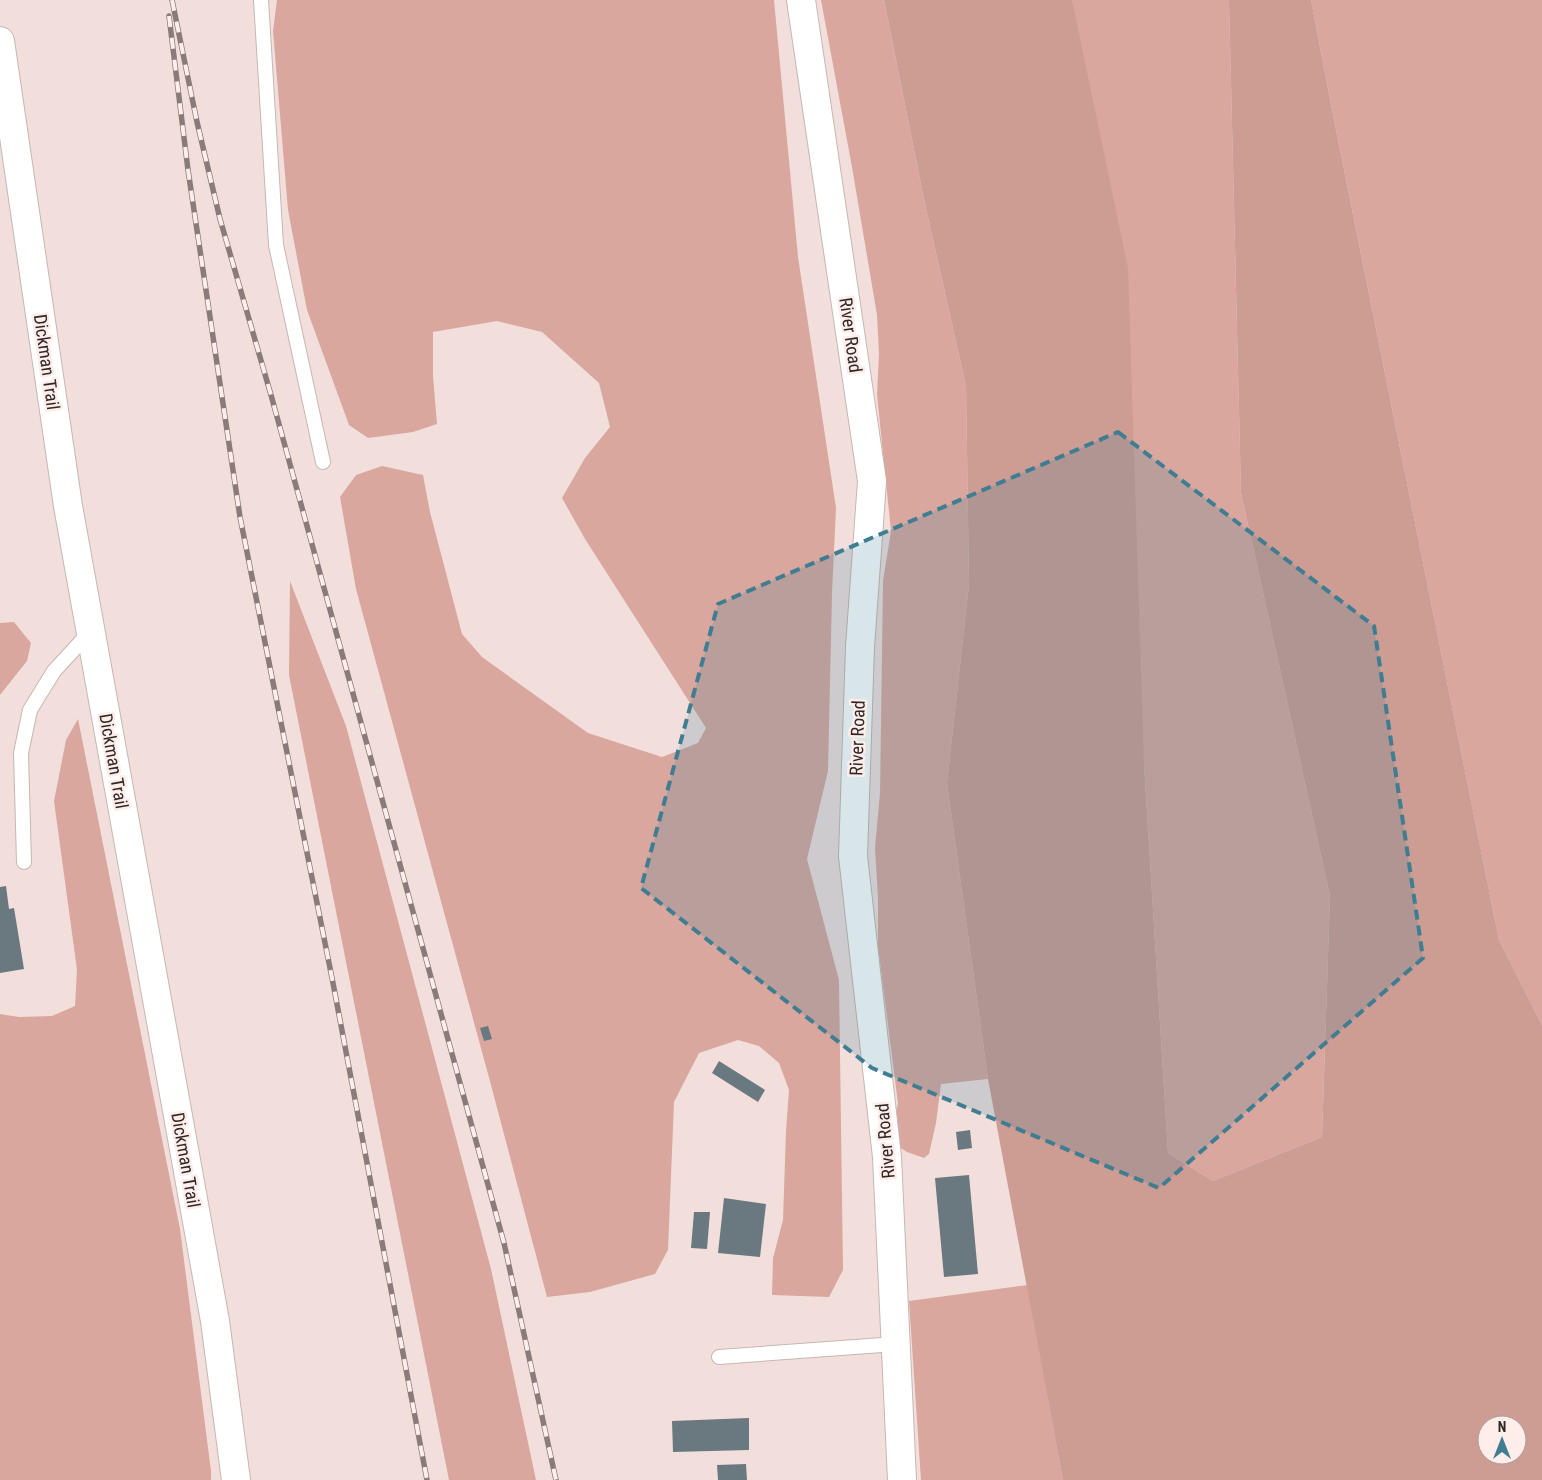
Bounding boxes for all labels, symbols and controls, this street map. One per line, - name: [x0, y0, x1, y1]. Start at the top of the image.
- street label: River Road: [835, 296, 867, 374]
- street label: Dickman Trail: [30, 313, 64, 411]
- street label: River Road: [845, 700, 869, 776]
- street label: Dickman Trail: [95, 712, 133, 810]
- street label: River Road: [871, 1102, 899, 1180]
- street label: Dickman Trail: [167, 1111, 205, 1209]
- north arrow: [1477, 1415, 1527, 1465]
- text: N: [1498, 1419, 1506, 1435]

